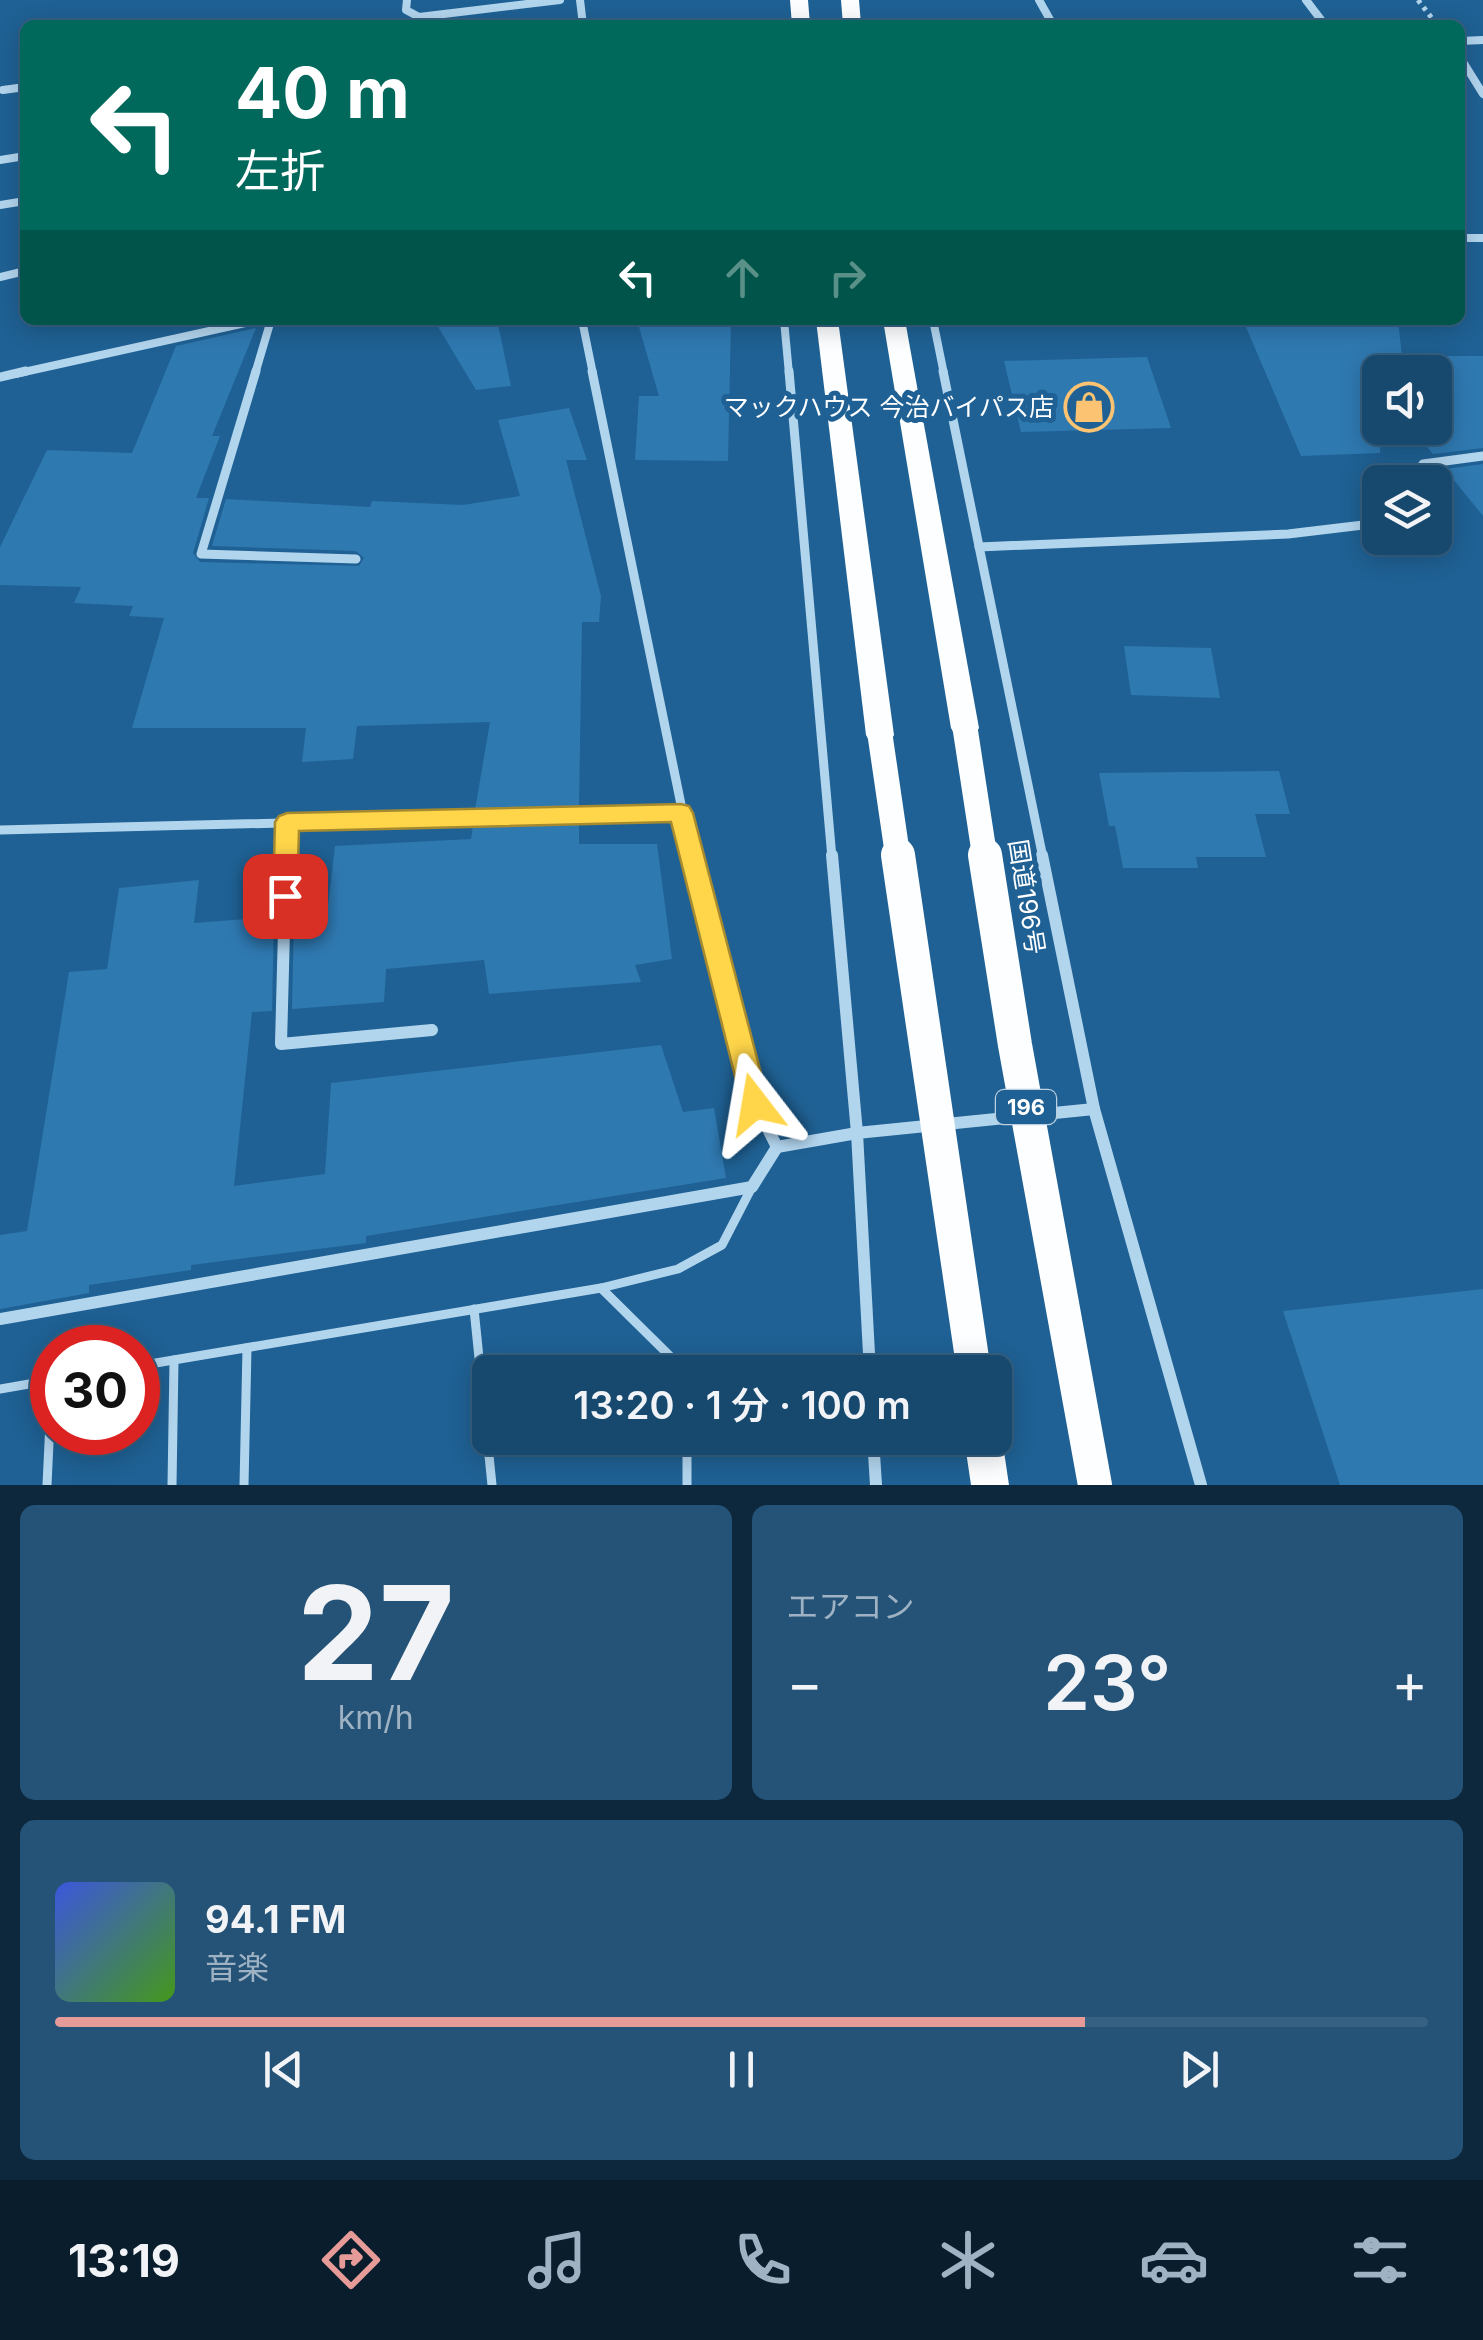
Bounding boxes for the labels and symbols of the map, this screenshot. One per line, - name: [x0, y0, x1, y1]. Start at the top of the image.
- shop icon: マックハウス 今治バイパス店: [1063, 381, 1115, 433]
- place label: マックハウス 今治バイパス店: [724, 392, 1054, 422]
- street label: 国道196号: [1003, 837, 1051, 957]
- pin: [243, 854, 328, 939]
- position arrow: [703, 1052, 807, 1156]
- road number: 196: [996, 1090, 1056, 1124]
- speed limit sign: 30: [30, 1325, 160, 1455]

